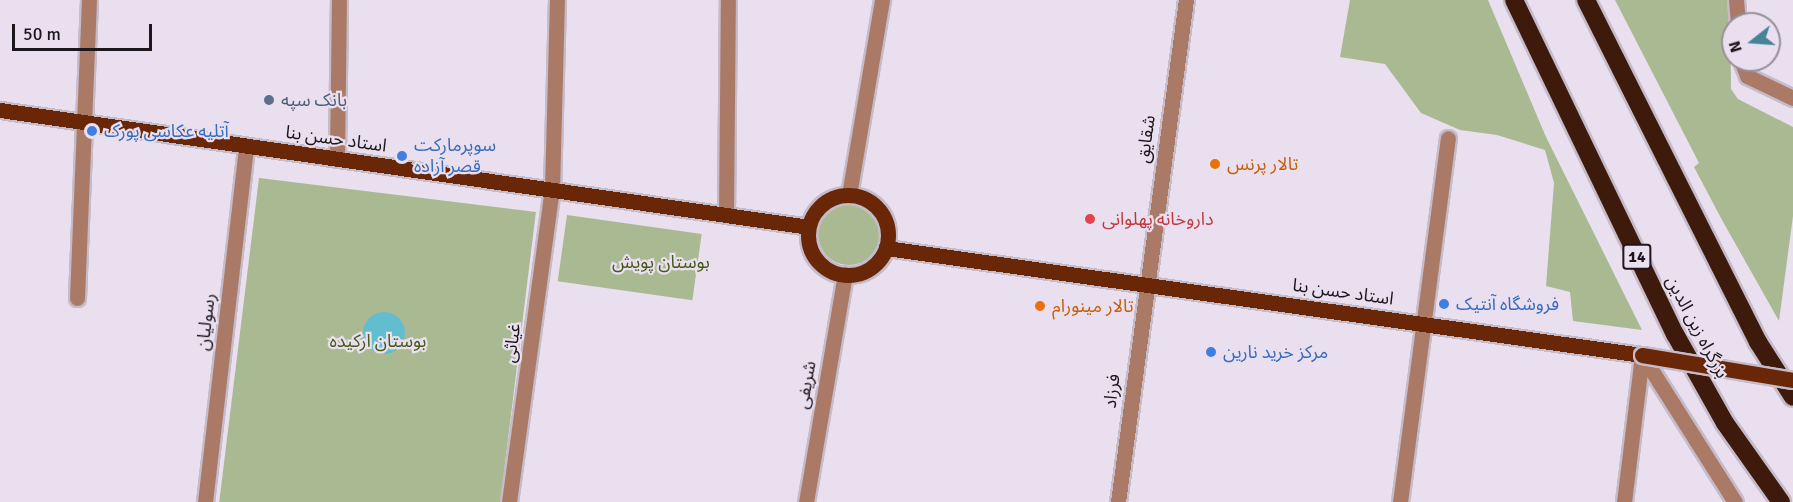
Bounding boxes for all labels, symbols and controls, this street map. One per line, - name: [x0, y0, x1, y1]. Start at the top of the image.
- scale bar: [15, 12, 154, 50]
- north arrow: [1721, 12, 1781, 72]
- text: 50 m: [23, 23, 61, 45]
- text: N: [1725, 38, 1747, 55]
- place label: بانک سپه: [281, 89, 347, 111]
- marker: بانک سپه: [262, 93, 276, 107]
- street label: شقایق: [1132, 114, 1160, 164]
- place label: آتلیه عکاسی پورک: [104, 120, 229, 142]
- street label: استاد حسن بنا: [284, 121, 388, 157]
- marker: آتلیه عکاسی پورک: [85, 124, 99, 138]
- place label: سوپرمارکت قصر آزاده: [414, 135, 496, 178]
- marker: سوپرمارکت قصر آزاده: [395, 149, 409, 163]
- place label: تالار پرنس: [1227, 153, 1298, 175]
- marker: تالار پرنس: [1208, 157, 1222, 171]
- place label: داروخانه پهلوانی: [1102, 208, 1214, 230]
- marker: داروخانه پهلوانی: [1083, 212, 1097, 226]
- road number: 14: [1622, 244, 1652, 270]
- park label: بوستان پویش: [612, 251, 710, 273]
- street label: بزرگراه زین الدین: [1661, 272, 1733, 382]
- street label: استاد حسن بنا: [1291, 274, 1395, 310]
- street label: رسولیان: [192, 292, 220, 352]
- place label: فروشگاه آنتیک: [1456, 293, 1559, 315]
- place label: تالار مینورام: [1052, 295, 1134, 317]
- marker: فروشگاه آنتیک: [1437, 297, 1451, 311]
- marker: تالار مینورام: [1033, 299, 1047, 313]
- street label: غیاثی: [499, 322, 525, 364]
- park label: بوستان ارکیده: [330, 330, 426, 352]
- place label: مرکز خرید نارین: [1223, 341, 1328, 363]
- marker: مرکز خرید نارین: [1204, 345, 1218, 359]
- street label: شریفی: [791, 359, 821, 411]
- street label: فرزاد: [1099, 373, 1125, 409]

